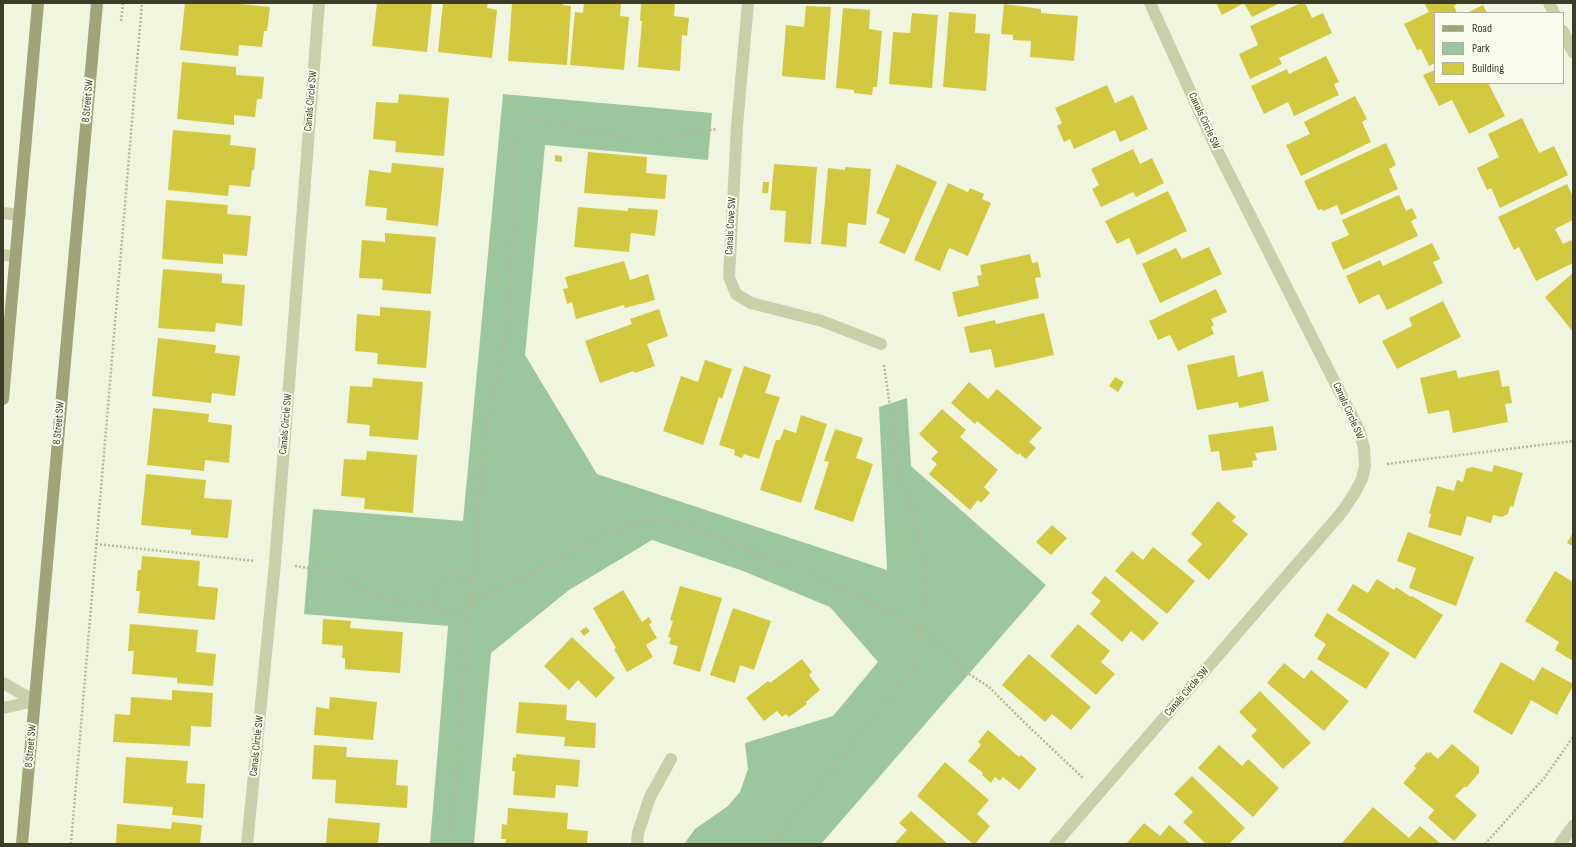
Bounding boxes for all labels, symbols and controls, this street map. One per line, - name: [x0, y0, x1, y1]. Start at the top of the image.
- legend: [1434, 12, 1564, 84]
- text: Road: [1472, 21, 1492, 36]
- text: Park: [1472, 41, 1490, 56]
- text: Building: [1472, 61, 1504, 76]
- street label: Canals Circle SW: [302, 70, 320, 132]
- street label: 8 Street SW: [80, 79, 96, 123]
- street label: Canals Circle SW: [1185, 91, 1223, 151]
- street label: Canals Cove SW: [723, 197, 739, 255]
- street label: Canals Circle SW: [1330, 380, 1366, 442]
- street label: Canals Circle SW: [277, 393, 295, 455]
- street label: 8 Street SW: [51, 401, 67, 445]
- street label: Canals Circle SW: [1162, 665, 1212, 719]
- street label: Canals Circle SW: [247, 715, 267, 777]
- street label: 8 Street SW: [23, 724, 39, 768]

